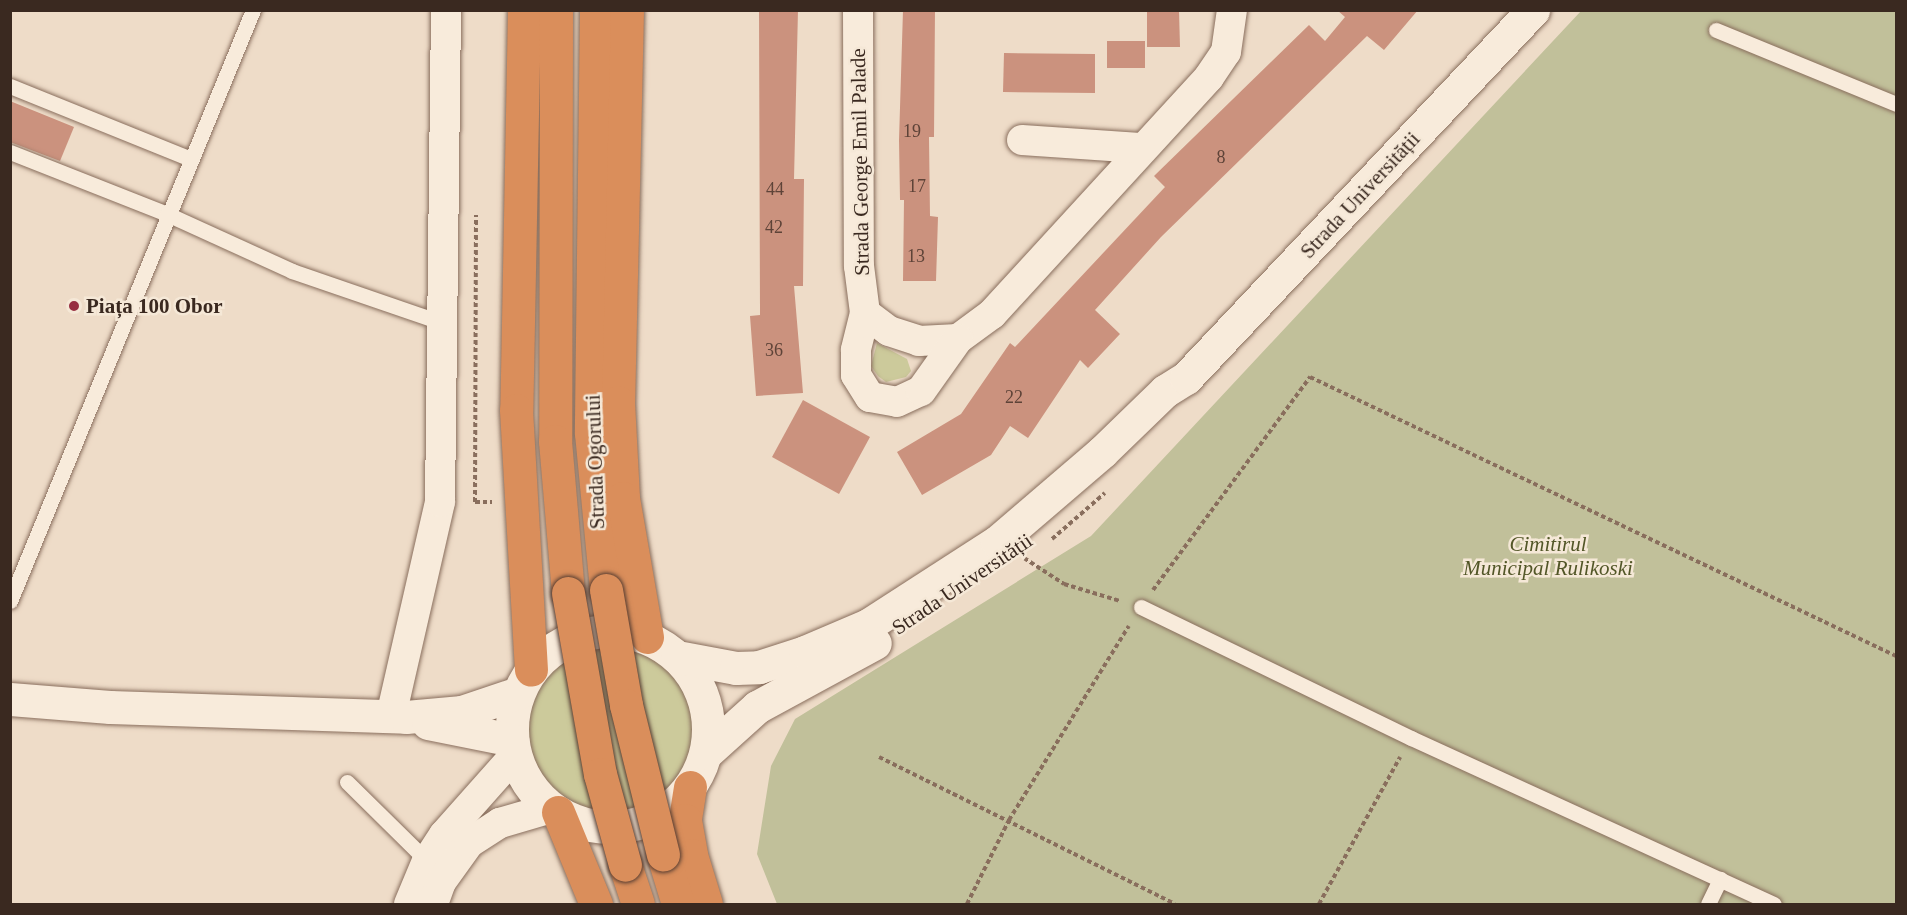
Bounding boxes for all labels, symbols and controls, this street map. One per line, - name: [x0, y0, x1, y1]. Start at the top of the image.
- street label: Strada George Emil Palade: [845, 48, 875, 276]
- house number: 19: [903, 120, 921, 142]
- street label: Strada Universității: [1295, 126, 1425, 264]
- house number: 8: [1216, 146, 1226, 168]
- house number: 17: [908, 175, 926, 197]
- house number: 44: [766, 178, 784, 200]
- house number: 42: [765, 216, 783, 238]
- house number: 13: [907, 245, 925, 267]
- place label: Piața 100 Obor: [86, 293, 222, 319]
- marker: Piața 100 Obor: [67, 299, 81, 313]
- house number: 36: [765, 339, 783, 361]
- house number: 22: [1005, 386, 1023, 408]
- street label: Strada Ogorului: [580, 394, 610, 530]
- street label: Strada Universității: [887, 528, 1037, 640]
- park label: Cimitirul Municipal Rulikoski: [1463, 531, 1633, 581]

